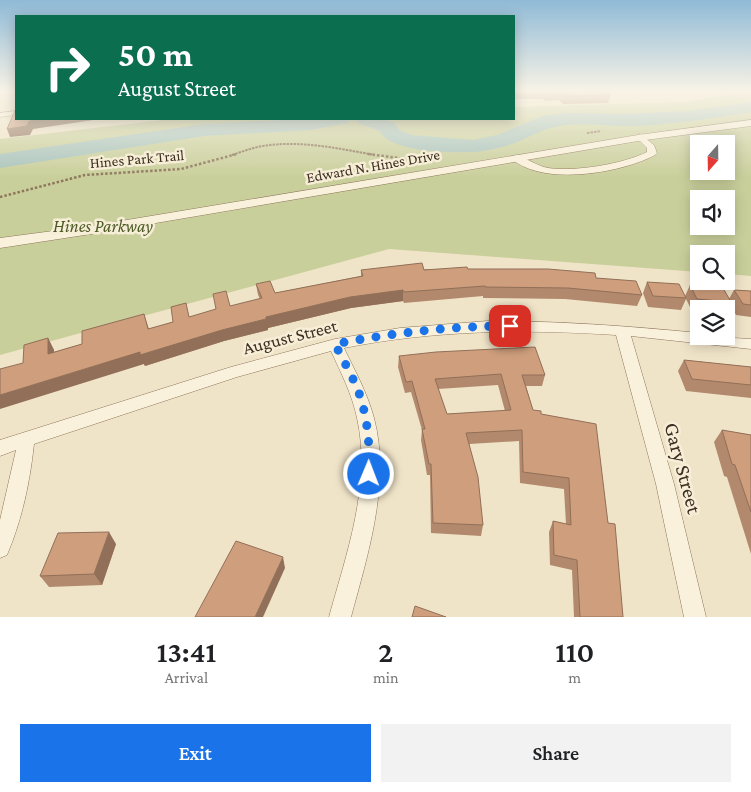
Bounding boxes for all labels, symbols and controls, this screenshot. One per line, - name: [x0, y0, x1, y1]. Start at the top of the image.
- icon: right: [35, 35, 100, 100]
- text: 50 m: [118, 35, 193, 74]
- text: August Street: [118, 76, 236, 101]
- north arrow: [690, 135, 735, 180]
- map controls: [690, 135, 735, 345]
- street label: Edward N. Hines Drive: [305, 146, 441, 186]
- street label: Hines Park Trail: [89, 147, 185, 171]
- button: sound: [690, 190, 735, 235]
- park label: Hines Parkway: [53, 216, 154, 236]
- button: search: [690, 245, 735, 290]
- button: layers: [690, 300, 735, 345]
- pin: [489, 305, 531, 347]
- icon: arrive: [496, 312, 524, 340]
- street label: August Street: [241, 315, 340, 358]
- street label: Gary Street: [659, 420, 707, 517]
- position arrow: [342, 447, 394, 499]
- text: 13:41: [157, 635, 216, 668]
- text: 2: [378, 635, 393, 668]
- text: 110: [555, 635, 594, 668]
- text: Arrival: [165, 669, 208, 686]
- text: min: [373, 669, 399, 686]
- text: m: [568, 669, 581, 686]
- button: Exit: [20, 724, 371, 782]
- button: Share: [381, 724, 731, 782]

